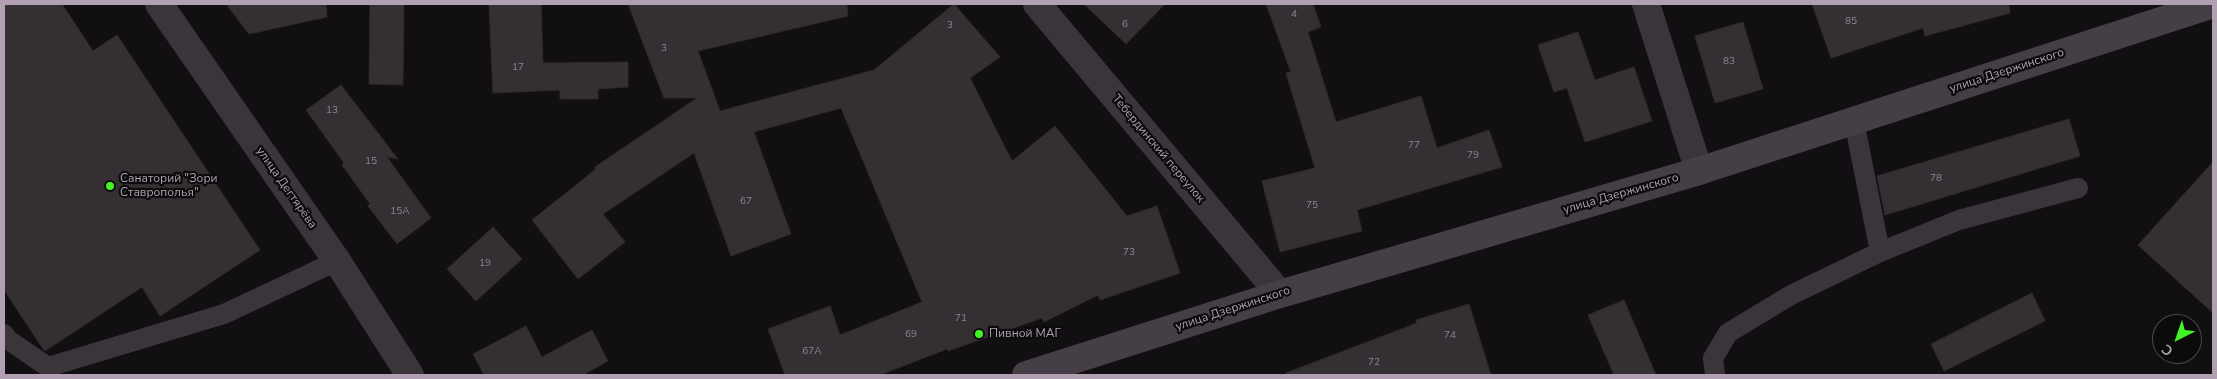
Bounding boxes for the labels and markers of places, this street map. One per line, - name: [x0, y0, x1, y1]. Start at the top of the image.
- place label: Санаторий "Зори Ставрополья": [120, 172, 218, 200]
- marker: Санаторий "Зори Ставрополья": [104, 180, 116, 192]
- place label: Пивной МАГ: [989, 327, 1061, 341]
- marker: Пивной МАГ: [973, 328, 985, 340]

